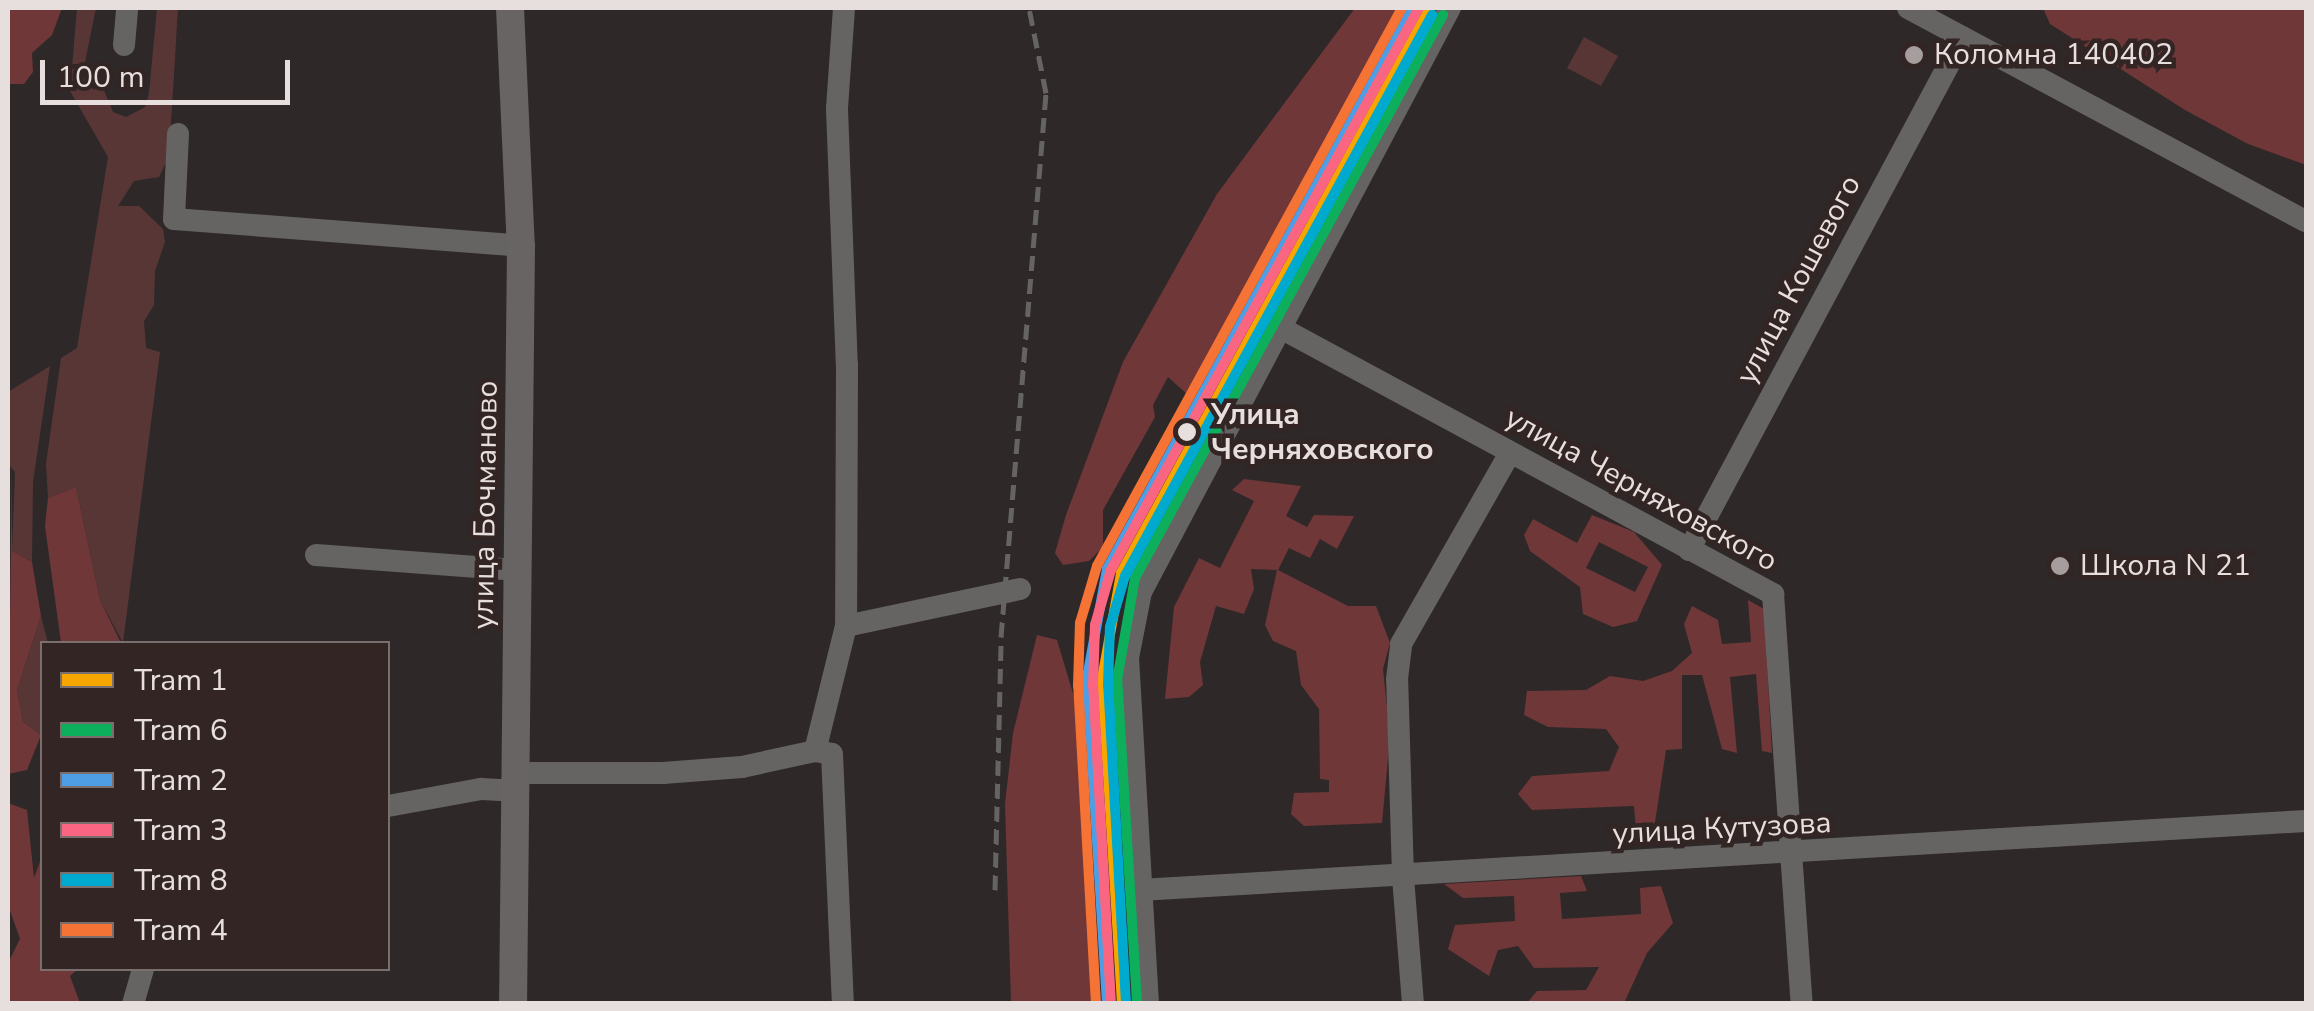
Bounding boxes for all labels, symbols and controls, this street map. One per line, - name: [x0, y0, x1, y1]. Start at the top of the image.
- place label: Коломна 140402: [1934, 37, 2173, 73]
- scale bar: [45, 40, 295, 102]
- marker: Коломна 140402: [1903, 44, 1925, 66]
- text: 100 m: [57, 57, 144, 98]
- street label: улица Кошевого: [1729, 170, 1869, 390]
- street label: улица Бочманово: [466, 380, 506, 630]
- place label: Улица Черняховского: [1211, 397, 1434, 468]
- street label: улица Черняховского: [1499, 400, 1783, 580]
- marker: Улица Черняховского: [1172, 417, 1202, 447]
- place label: Школа N 21: [2080, 548, 2251, 584]
- marker: Школа N 21: [2049, 555, 2071, 577]
- legend: [40, 641, 390, 971]
- text: Tram 1: [134, 660, 228, 701]
- text: Tram 6: [134, 710, 228, 751]
- text: Tram 2: [134, 760, 228, 801]
- street label: улица Кутузова: [1612, 805, 1832, 853]
- text: Tram 3: [134, 810, 228, 851]
- text: Tram 8: [134, 860, 228, 901]
- text: Tram 4: [134, 910, 228, 951]

